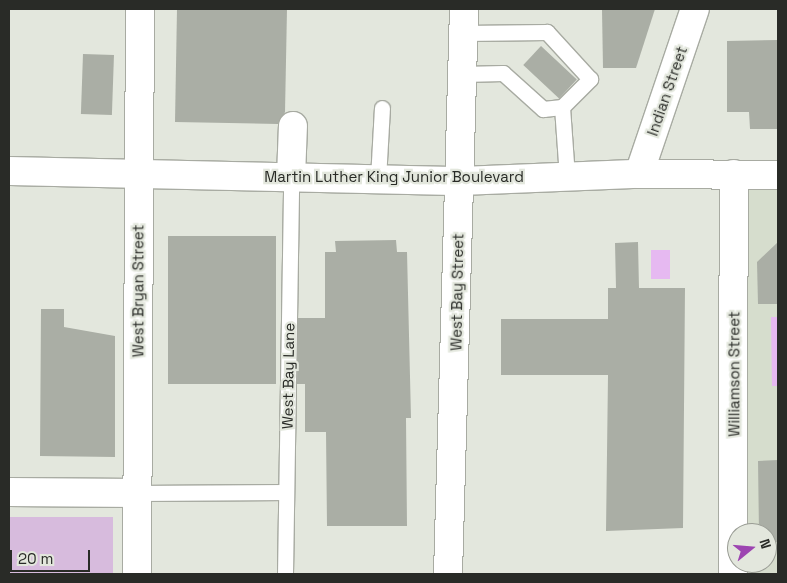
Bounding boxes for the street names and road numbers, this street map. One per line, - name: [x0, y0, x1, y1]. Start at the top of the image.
- street label: Indian Street: [643, 44, 691, 138]
- street label: Martin Luther King Junior Boulevard: [264, 168, 524, 186]
- street label: West Bryan Street: [129, 225, 147, 357]
- street label: West Bay Street: [447, 233, 467, 351]
- street label: Williamson Street: [725, 311, 743, 437]
- street label: West Bay Lane: [278, 323, 298, 429]

